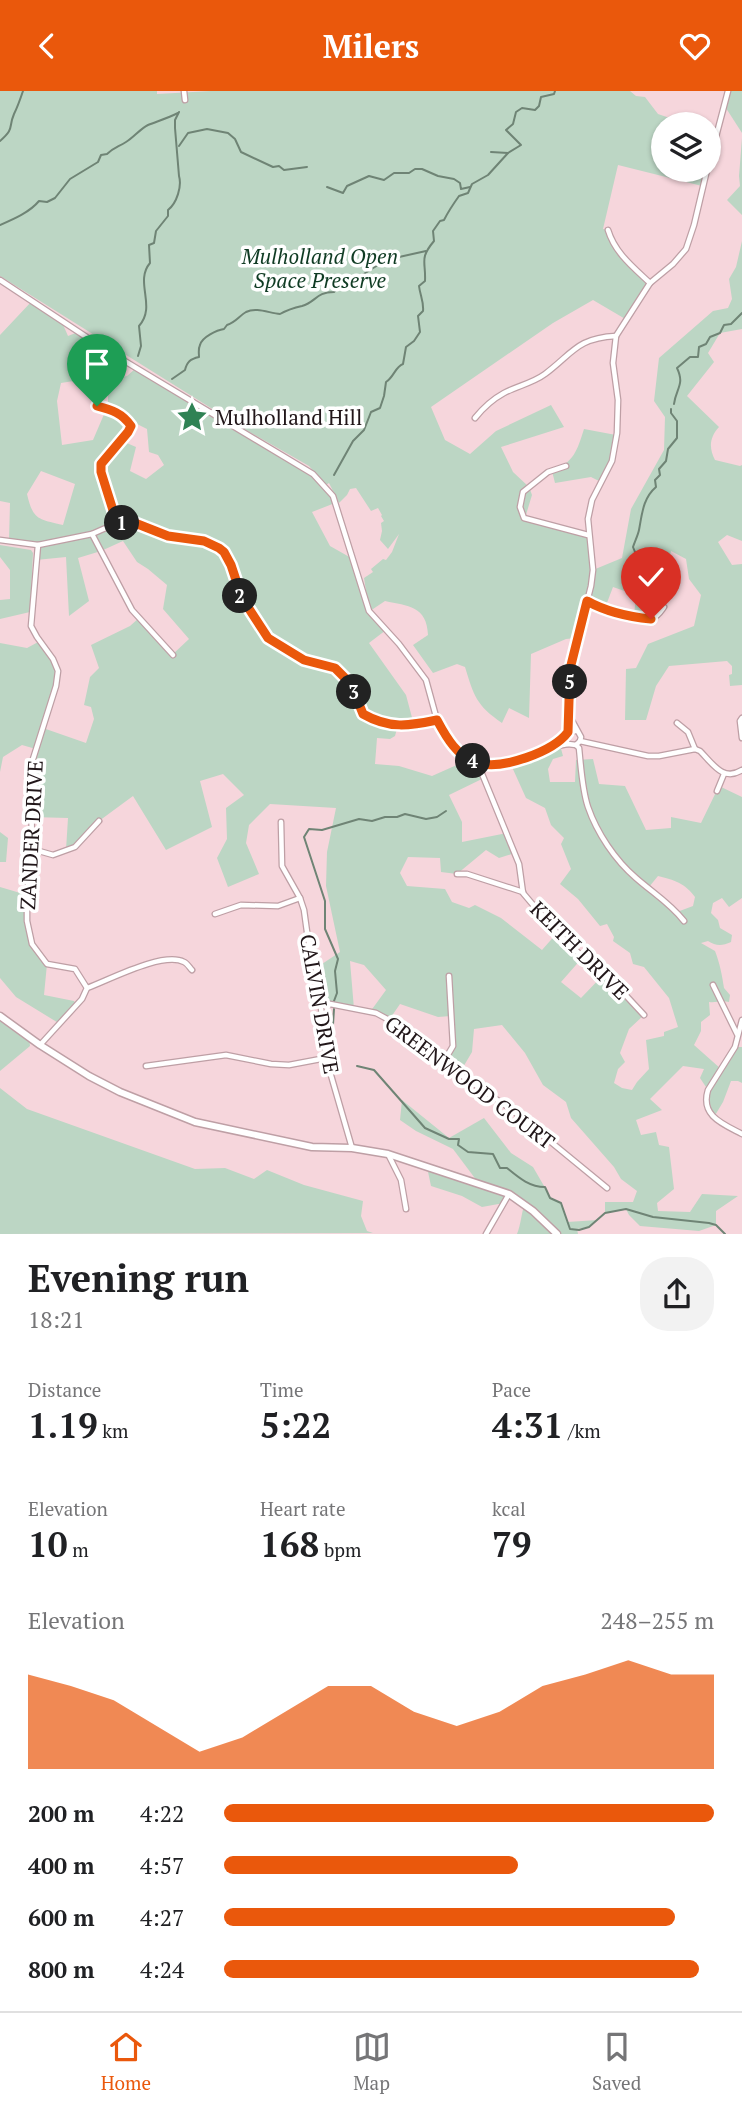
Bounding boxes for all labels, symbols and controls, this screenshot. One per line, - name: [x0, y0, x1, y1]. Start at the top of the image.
- text: Milers: [323, 25, 419, 67]
- icon: back: [28, 27, 66, 65]
- icon: heart: [676, 27, 714, 65]
- map controls: [651, 112, 721, 182]
- button: layers: [651, 112, 721, 182]
- park label: Mulholland Open Space Preserve: [241, 242, 398, 294]
- pin: [67, 334, 127, 406]
- icon: arrive: [78, 345, 116, 383]
- place icon: Mulholland Hill: [175, 400, 209, 434]
- place label: Mulholland Hill: [215, 403, 362, 431]
- pin: 1: [104, 505, 140, 541]
- text: 1: [116, 510, 127, 535]
- pin: [621, 547, 681, 619]
- icon: check: [632, 558, 670, 596]
- pin: 2: [222, 579, 258, 613]
- text: 2: [234, 583, 245, 608]
- pin: 5: [552, 665, 588, 699]
- text: 5: [564, 669, 575, 694]
- pin: 3: [336, 675, 372, 709]
- text: 3: [348, 679, 359, 704]
- pin: 4: [456, 743, 490, 779]
- text: 4: [467, 748, 478, 773]
- street label: ZANDER DRIVE: [13, 759, 49, 911]
- street label: KEITH DRIVE: [525, 895, 635, 1005]
- street label: CALVIN DRIVE: [294, 932, 346, 1076]
- street label: GREENWOOD COURT: [379, 1009, 561, 1155]
- text: Evening run: [28, 1253, 249, 1303]
- button: share: [640, 1257, 714, 1331]
- text: 18:21: [28, 1304, 85, 1335]
- text: Distance: [28, 1377, 101, 1402]
- text: Time: [260, 1377, 303, 1402]
- text: Pace: [492, 1377, 531, 1402]
- text: 1.19: [28, 1402, 98, 1448]
- text: 5:22: [260, 1402, 331, 1448]
- text: 4:31: [492, 1402, 563, 1448]
- text: km: [98, 1418, 129, 1443]
- text: /km: [563, 1418, 601, 1443]
- text: Elevation: [28, 1496, 108, 1521]
- text: Heart rate: [260, 1496, 345, 1521]
- text: kcal: [492, 1496, 526, 1521]
- text: 10: [28, 1521, 68, 1567]
- text: 168: [260, 1521, 319, 1567]
- text: 79: [492, 1521, 532, 1567]
- text: m: [68, 1537, 89, 1562]
- text: bpm: [319, 1537, 361, 1562]
- text: Elevation: [28, 1605, 125, 1636]
- text: 248–255 m: [601, 1605, 714, 1636]
- text: 200 m: [28, 1798, 94, 1829]
- text: 4:22: [140, 1798, 184, 1829]
- text: 400 m: [28, 1850, 94, 1881]
- text: 4:57: [140, 1850, 184, 1881]
- text: 600 m: [28, 1902, 94, 1933]
- text: 4:27: [140, 1902, 184, 1933]
- text: 800 m: [28, 1954, 94, 1985]
- text: 4:24: [140, 1954, 184, 1985]
- tab: Home: [101, 2028, 151, 2095]
- tab: Map: [353, 2028, 391, 2095]
- tab: Saved: [592, 2028, 641, 2095]

